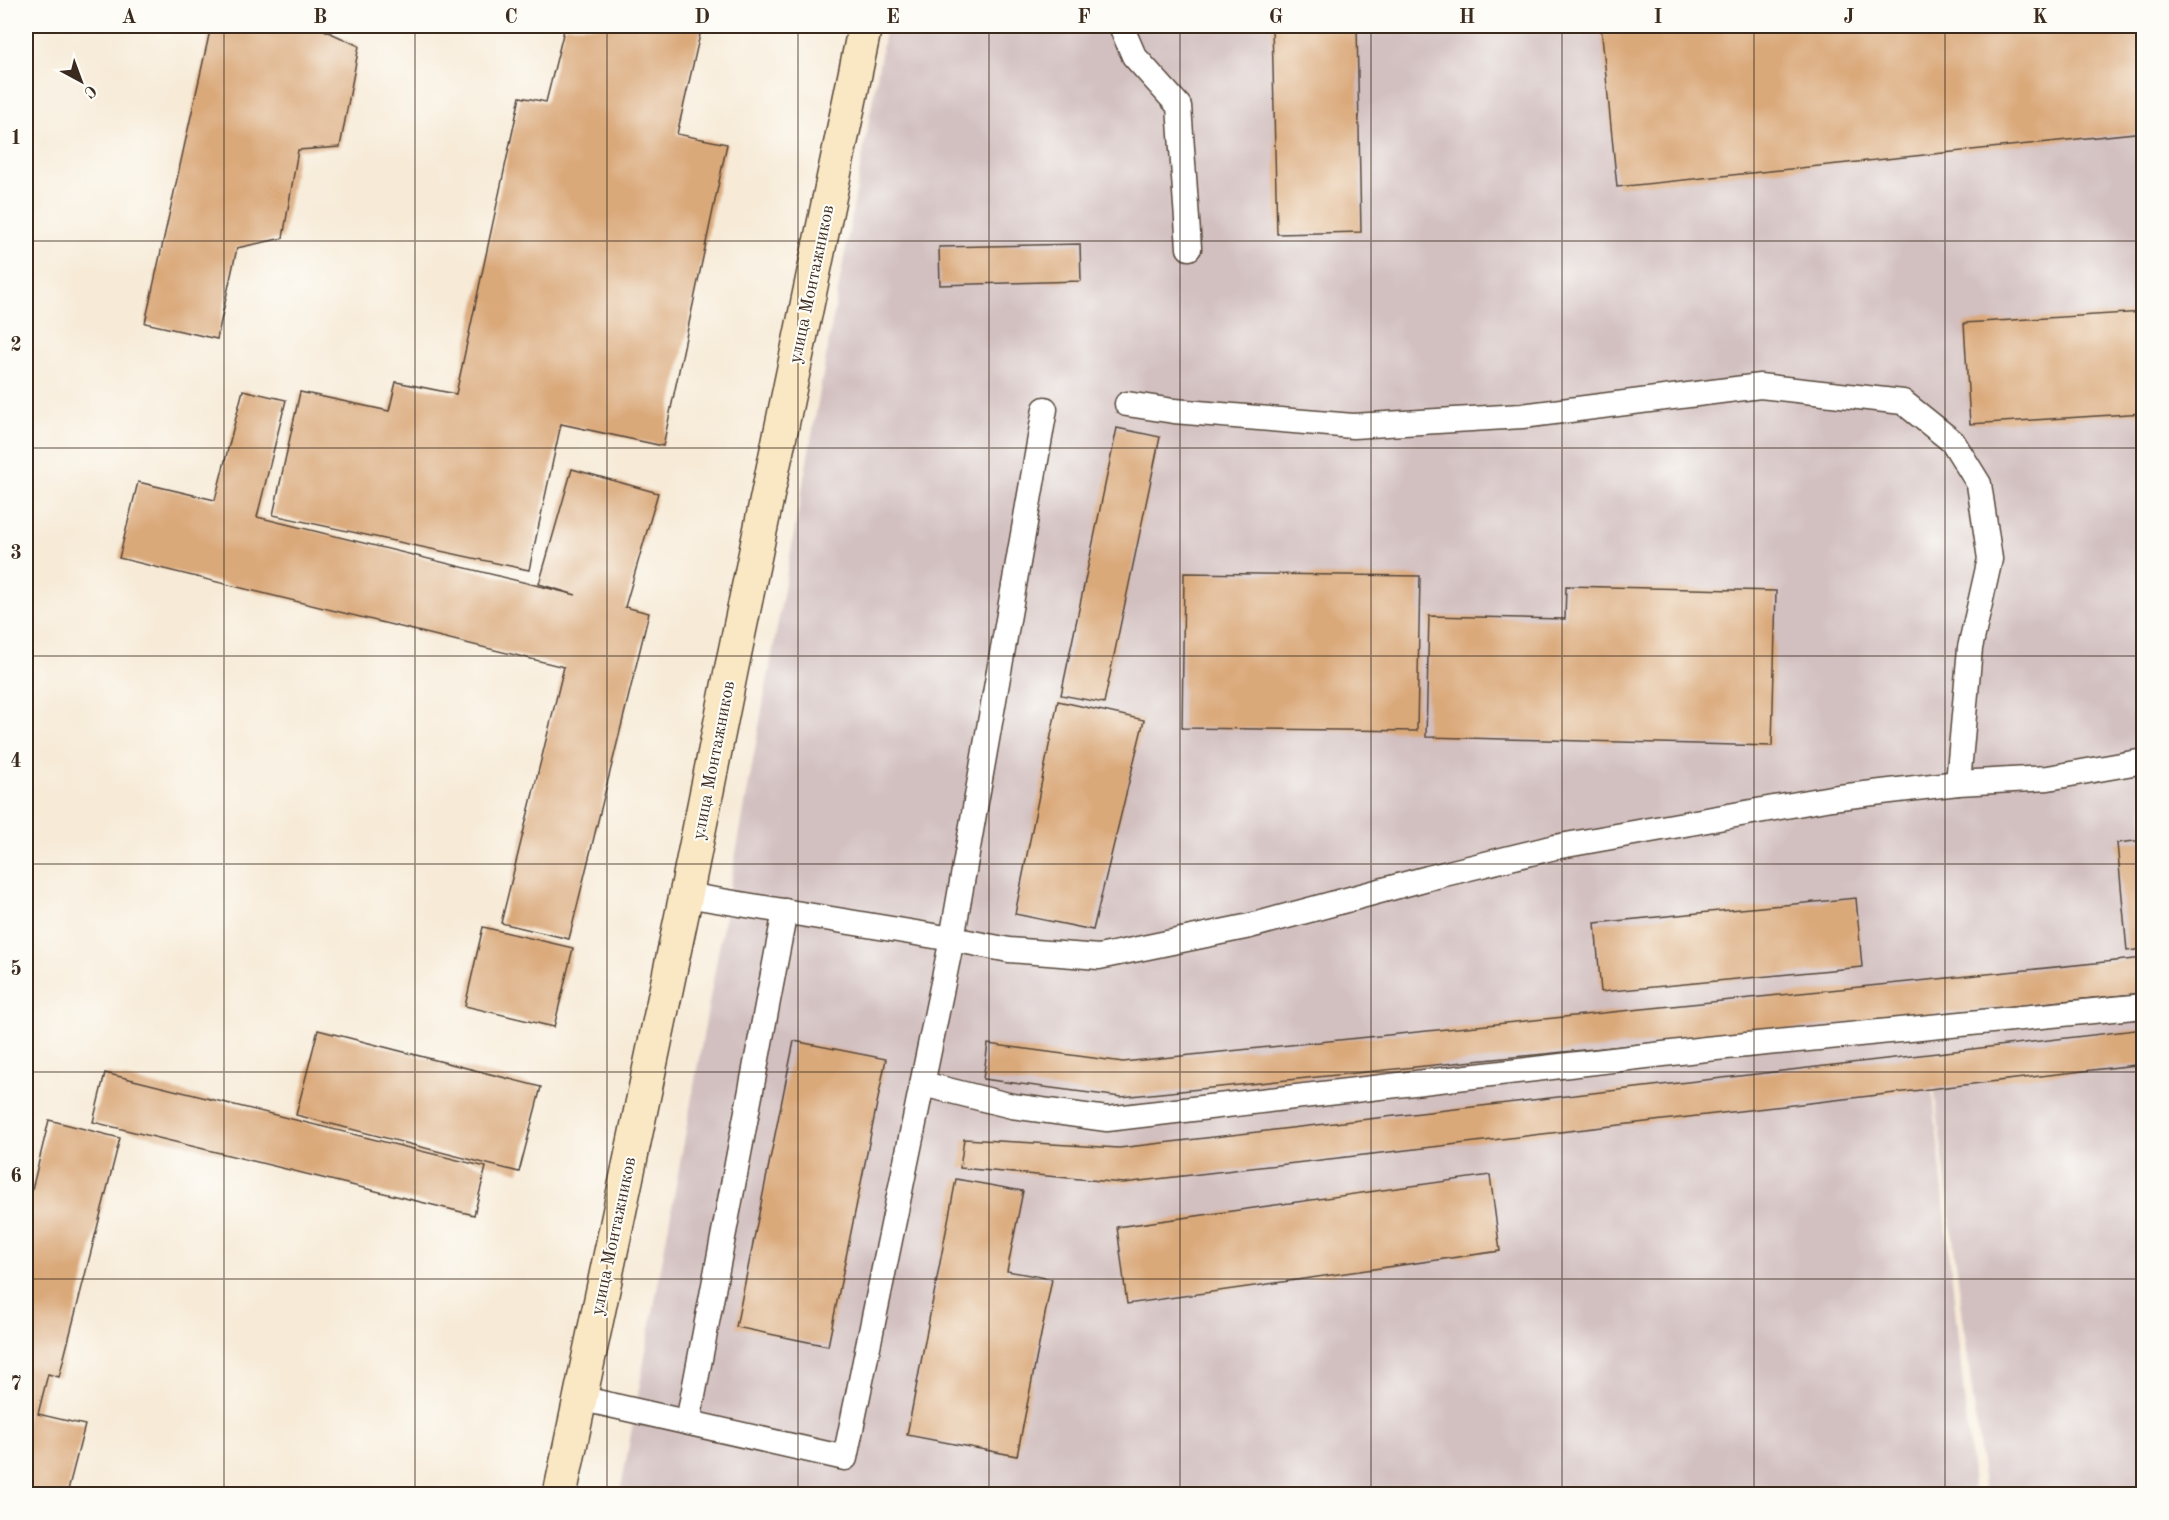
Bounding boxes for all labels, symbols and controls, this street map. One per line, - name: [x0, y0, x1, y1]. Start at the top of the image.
- text: A: [121, 8, 137, 28]
- text: B: [313, 8, 327, 28]
- text: C: [504, 8, 518, 28]
- text: D: [694, 8, 710, 28]
- text: E: [886, 8, 900, 28]
- text: F: [1077, 8, 1091, 28]
- text: G: [1269, 8, 1283, 28]
- text: H: [1459, 8, 1475, 28]
- text: I: [1654, 8, 1662, 28]
- text: J: [1844, 8, 1855, 28]
- text: K: [2032, 8, 2048, 28]
- north arrow: [51, 51, 111, 111]
- text: С: [80, 81, 99, 100]
- text: 1: [10, 129, 22, 149]
- street label: улица Монтажников: [786, 203, 838, 365]
- text: 2: [10, 336, 22, 356]
- text: 3: [10, 544, 22, 564]
- street label: улица Монтажников: [690, 679, 738, 841]
- text: 4: [10, 752, 22, 772]
- text: 5: [10, 959, 22, 980]
- street label: улица Монтажников: [588, 1155, 640, 1317]
- text: 6: [10, 1167, 22, 1187]
- text: 7: [10, 1375, 22, 1395]

